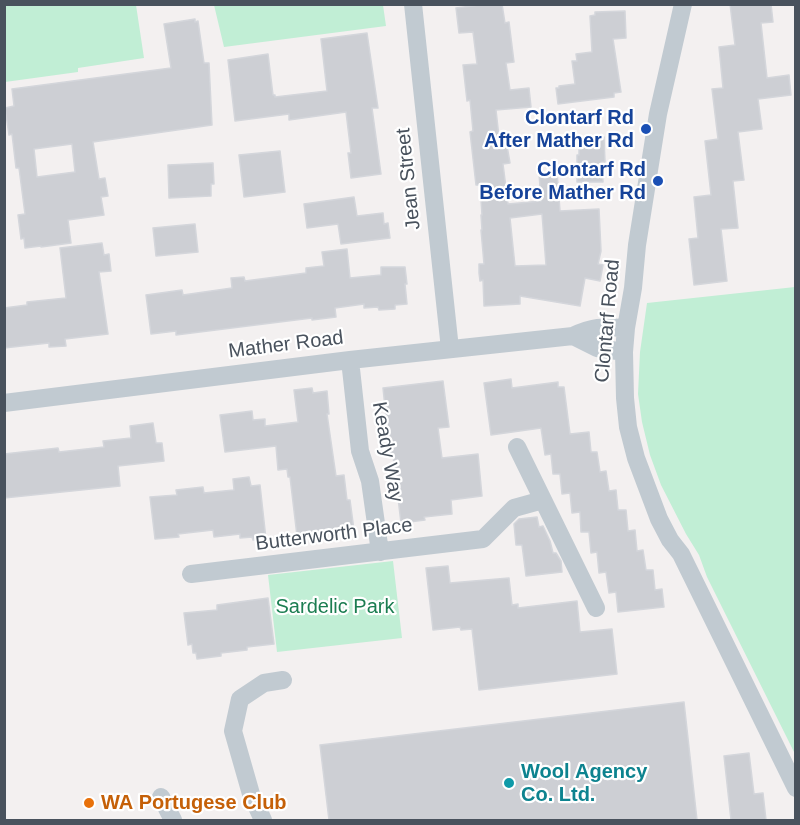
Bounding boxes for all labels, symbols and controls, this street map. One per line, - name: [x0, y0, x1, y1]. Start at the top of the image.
- place label: Clontarf Rd After Mather Rd: [484, 106, 634, 153]
- marker: Clontarf Rd After Mather Rd: [639, 122, 653, 136]
- street label: Jean Street: [392, 127, 426, 231]
- place label: Clontarf Rd Before Mather Rd: [479, 158, 646, 205]
- marker: Clontarf Rd Before Mather Rd: [651, 174, 665, 188]
- street label: Clontarf Road: [591, 258, 625, 384]
- street label: Mather Road: [227, 326, 345, 364]
- street label: Keady Way: [366, 400, 408, 504]
- street label: Butterworth Place: [254, 513, 414, 557]
- park label: Sardelic Park: [276, 595, 394, 619]
- place label: Wool Agency Co. Ltd.: [521, 760, 647, 807]
- marker: Wool Agency Co. Ltd.: [502, 776, 516, 790]
- place label: WA Portugese Club: [101, 791, 287, 815]
- marker: WA Portugese Club: [82, 796, 96, 810]

